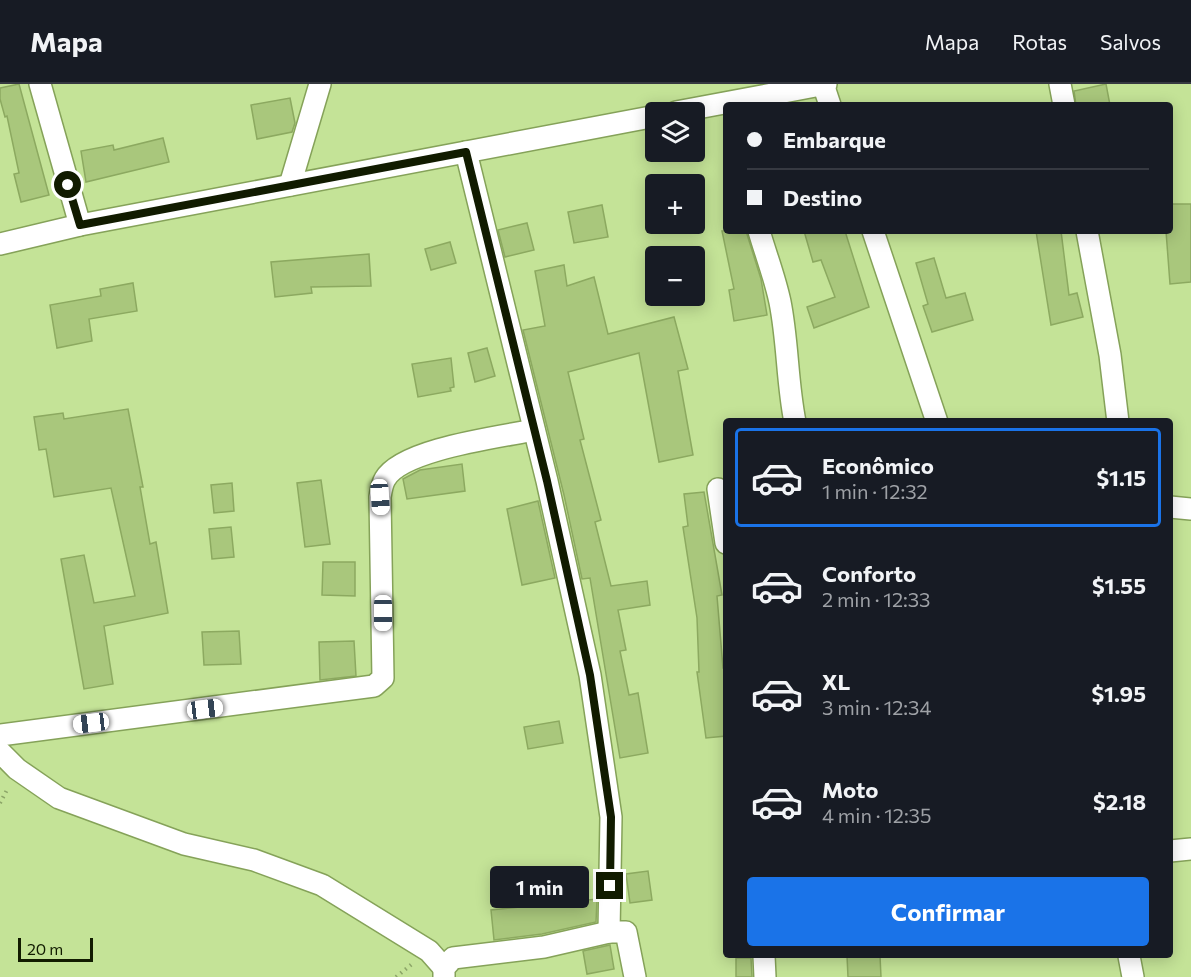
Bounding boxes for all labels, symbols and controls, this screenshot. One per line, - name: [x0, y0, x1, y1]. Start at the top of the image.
- text: Mapa: [30, 24, 103, 58]
- text: Mapa: [925, 29, 979, 54]
- text: Rotas: [1012, 29, 1067, 54]
- text: Salvos: [1100, 29, 1161, 54]
- map controls: [645, 102, 705, 306]
- button: layers: [645, 102, 705, 162]
- text: Embarque: [783, 126, 886, 153]
- route start: [54, 171, 81, 198]
- button: +: [645, 174, 705, 234]
- text: Destino: [783, 184, 862, 211]
- button: −: [645, 246, 705, 306]
- icon: car: [750, 451, 804, 505]
- text: Econômico: [822, 452, 934, 479]
- text: $1.15: [1096, 464, 1146, 491]
- car: [370, 478, 390, 516]
- text: 1 min · 12:32: [822, 479, 928, 503]
- icon: car: [750, 559, 804, 613]
- text: Conforto: [822, 560, 916, 587]
- text: $1.55: [1092, 572, 1146, 599]
- text: 2 min · 12:33: [822, 587, 930, 611]
- car: [374, 595, 392, 631]
- icon: car: [750, 667, 804, 721]
- text: XL: [822, 668, 850, 695]
- text: $1.95: [1091, 680, 1146, 707]
- text: 3 min · 12:34: [822, 695, 931, 719]
- car: [186, 698, 224, 720]
- car: [72, 712, 110, 734]
- icon: car: [750, 775, 804, 829]
- text: Moto: [822, 776, 878, 803]
- text: $2.18: [1093, 788, 1146, 815]
- text: 4 min · 12:35: [822, 803, 932, 827]
- callout: 1 min: [490, 865, 589, 907]
- route end: [596, 872, 623, 899]
- text: 1 min: [516, 875, 563, 899]
- button: Confirmar: [747, 877, 1149, 946]
- scale bar: [18, 935, 93, 962]
- text: 20 m: [27, 939, 63, 958]

